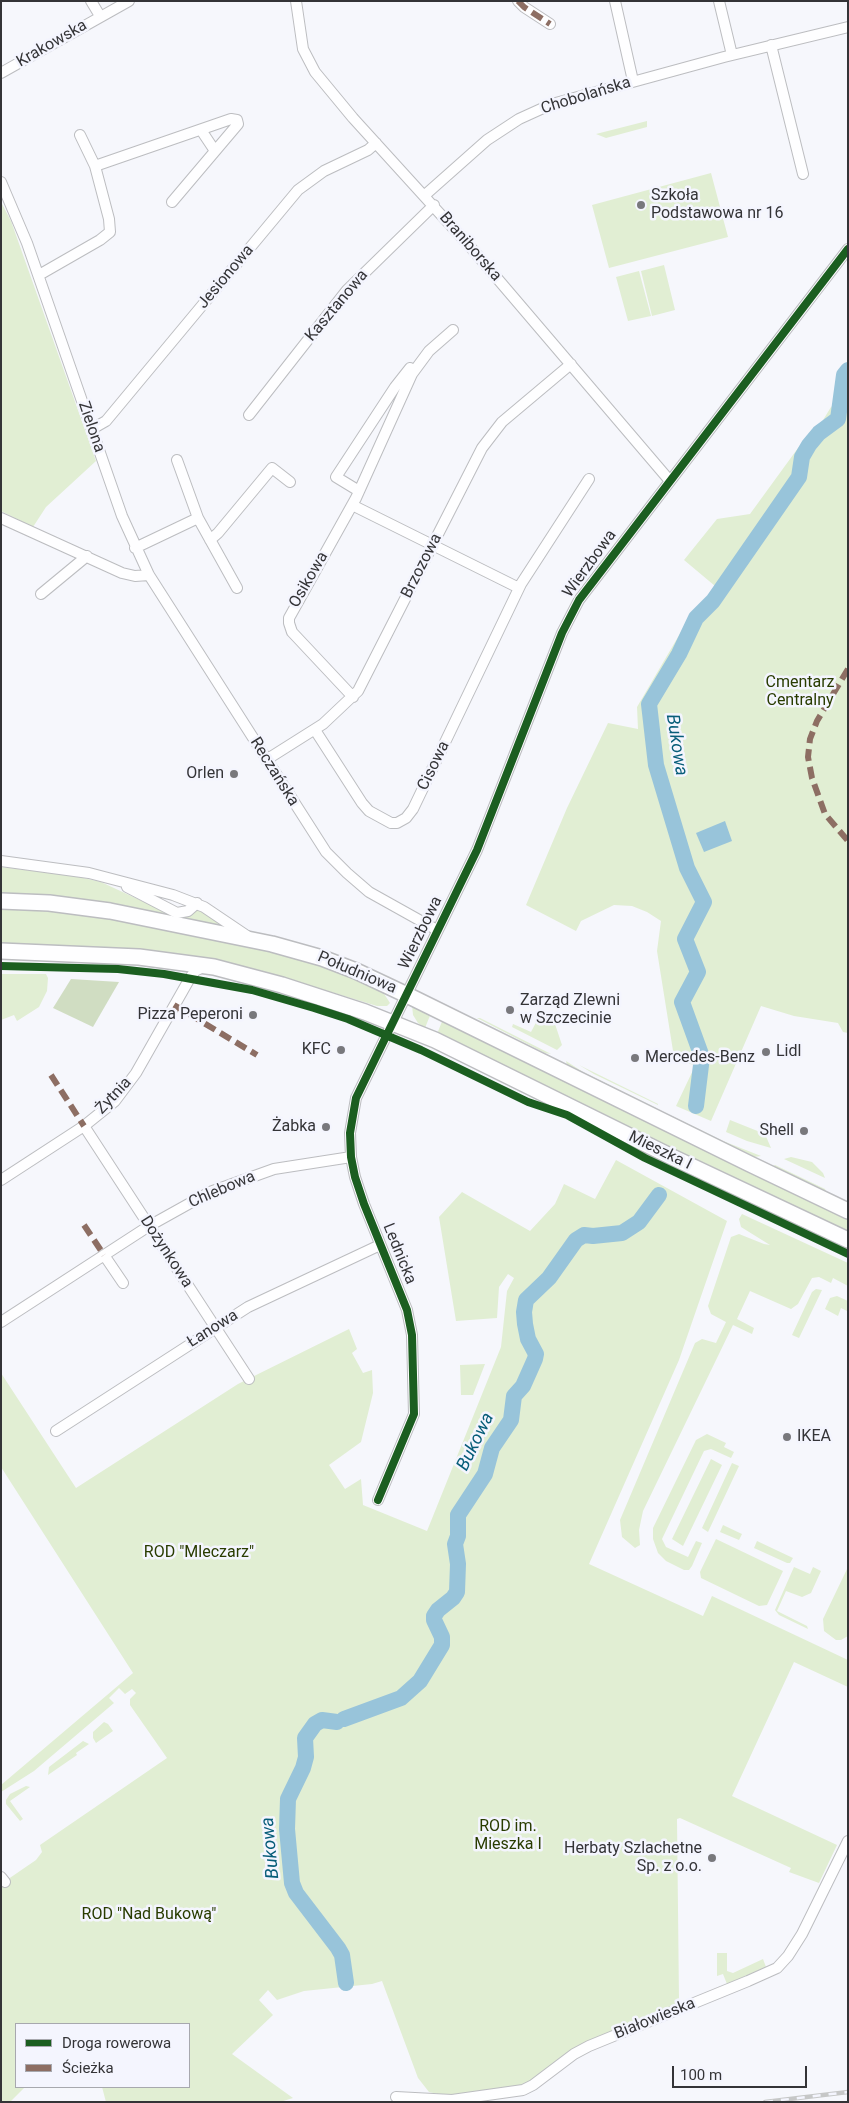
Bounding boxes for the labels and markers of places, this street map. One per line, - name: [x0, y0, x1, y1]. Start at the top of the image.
- place label: Szkoła Podstawowa nr 16: [651, 186, 783, 224]
- marker: Szkoła Podstawowa nr 16: [635, 199, 647, 211]
- place label: Orlen: [186, 764, 224, 784]
- marker: Orlen: [228, 768, 240, 780]
- place label: Zarząd Zlewni w Szczecinie: [520, 991, 620, 1029]
- marker: Zarząd Zlewni w Szczecinie: [504, 1004, 516, 1016]
- place label: Pizza Peperoni: [137, 1005, 243, 1025]
- marker: Pizza Peperoni: [247, 1009, 259, 1021]
- place label: KFC: [302, 1040, 331, 1060]
- place label: Lidl: [776, 1042, 801, 1062]
- marker: KFC: [335, 1044, 347, 1056]
- marker: Lidl: [760, 1046, 772, 1058]
- place label: Mercedes-Benz: [645, 1048, 755, 1068]
- marker: Mercedes-Benz: [629, 1052, 641, 1064]
- place label: Żabka: [272, 1117, 316, 1137]
- marker: Żabka: [320, 1121, 332, 1133]
- place label: Shell: [759, 1121, 794, 1141]
- marker: Shell: [798, 1125, 810, 1137]
- place label: IKEA: [797, 1427, 831, 1447]
- marker: IKEA: [781, 1431, 793, 1443]
- place label: Herbaty Szlachetne Sp. z o.o.: [564, 1839, 702, 1877]
- marker: Herbaty Szlachetne Sp. z o.o.: [706, 1852, 718, 1864]

